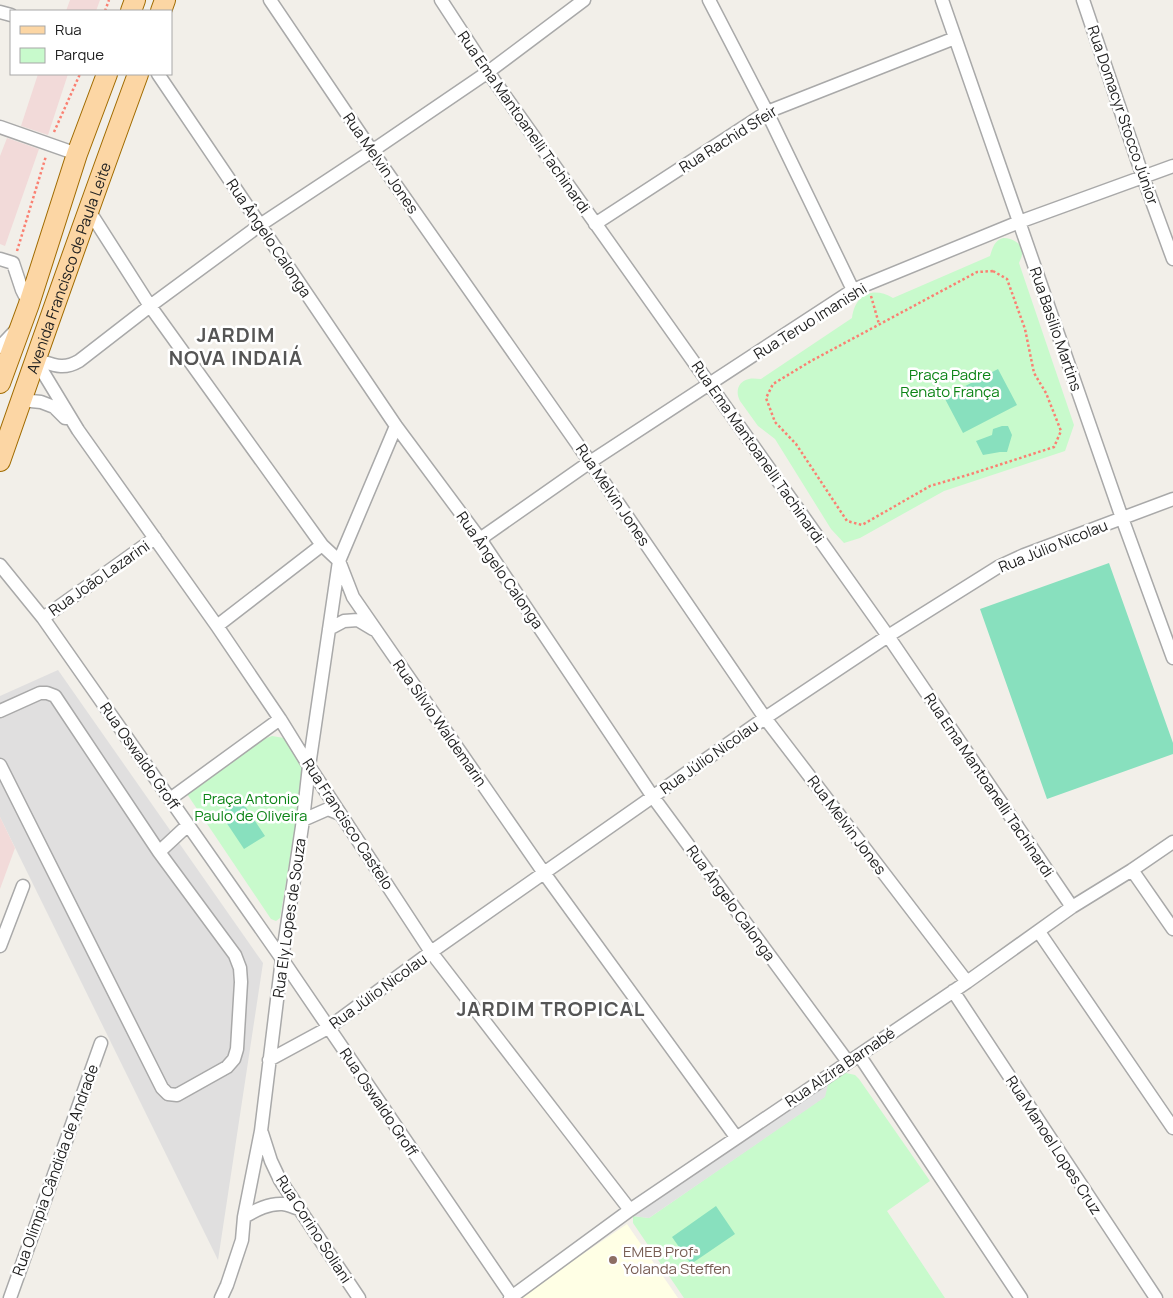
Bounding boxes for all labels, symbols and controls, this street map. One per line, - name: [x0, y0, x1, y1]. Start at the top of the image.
- legend: [10, 10, 172, 75]
- text: Rua: [55, 19, 82, 40]
- street label: Rua Domacyr Stocco Júnior: [1082, 22, 1164, 208]
- street label: Rua Ema Mantoanelli Tachinardi: [453, 27, 595, 217]
- text: Parque: [55, 44, 104, 65]
- street label: Rua Rachid Sfeir: [675, 100, 782, 178]
- street label: Rua Melvin Jones: [338, 108, 424, 218]
- street label: Avenida Francisco de Paula Leite: [21, 159, 116, 376]
- street label: Rua Ângelo Calonga: [222, 175, 316, 301]
- street label: Rua Basilio Martins: [1025, 264, 1087, 394]
- street label: Rua Teruo Imanishi: [749, 278, 871, 364]
- district label: JARDIM NOVA INDAIÁ: [169, 321, 303, 371]
- street label: Rua Ema Mantoanelli Tachinardi: [687, 357, 829, 547]
- park label: Praça Padre Renato França: [900, 364, 1000, 402]
- street label: Rua Melvin Jones: [571, 440, 655, 550]
- street label: Rua Ângelo Calonga: [452, 507, 548, 633]
- street label: Rua Júlio Nicolau: [995, 515, 1111, 577]
- street label: Rua João Lazarini: [44, 535, 154, 621]
- street label: Rua Sílvio Waldemarin: [388, 655, 492, 791]
- street label: Rua Ema Mantoanelli Tachinardi: [919, 689, 1059, 881]
- street label: Rua Oswaldo Groff: [95, 698, 185, 814]
- street label: Rua Júlio Nicolau: [656, 715, 762, 799]
- street label: Rua Francisco Castelo: [298, 754, 398, 894]
- street label: Rua Melvin Jones: [803, 771, 891, 879]
- park label: Praça Antonio Paulo de Oliveira: [195, 788, 307, 826]
- street label: Rua Ely Lopes de Souza: [267, 837, 311, 999]
- street label: Rua Ângelo Calonga: [682, 841, 780, 965]
- street label: Rua Júlio Nicolau: [325, 948, 431, 1034]
- district label: JARDIM TROPICAL: [456, 995, 646, 1022]
- street label: Rua Alzira Barnabé: [781, 1022, 899, 1112]
- street label: Rua Oswaldo Groff: [335, 1044, 423, 1160]
- street label: Rua Olímpia Cândida de Andrade: [7, 1061, 103, 1279]
- street label: Rua Manoel Lopes Cruz: [1001, 1071, 1107, 1219]
- street label: Rua Corino Soliani: [271, 1171, 357, 1287]
- place label: EMEB Profª Yolanda Steffen: [623, 1241, 731, 1279]
- marker: EMEB Profª Yolanda Steffen: [607, 1254, 619, 1266]

